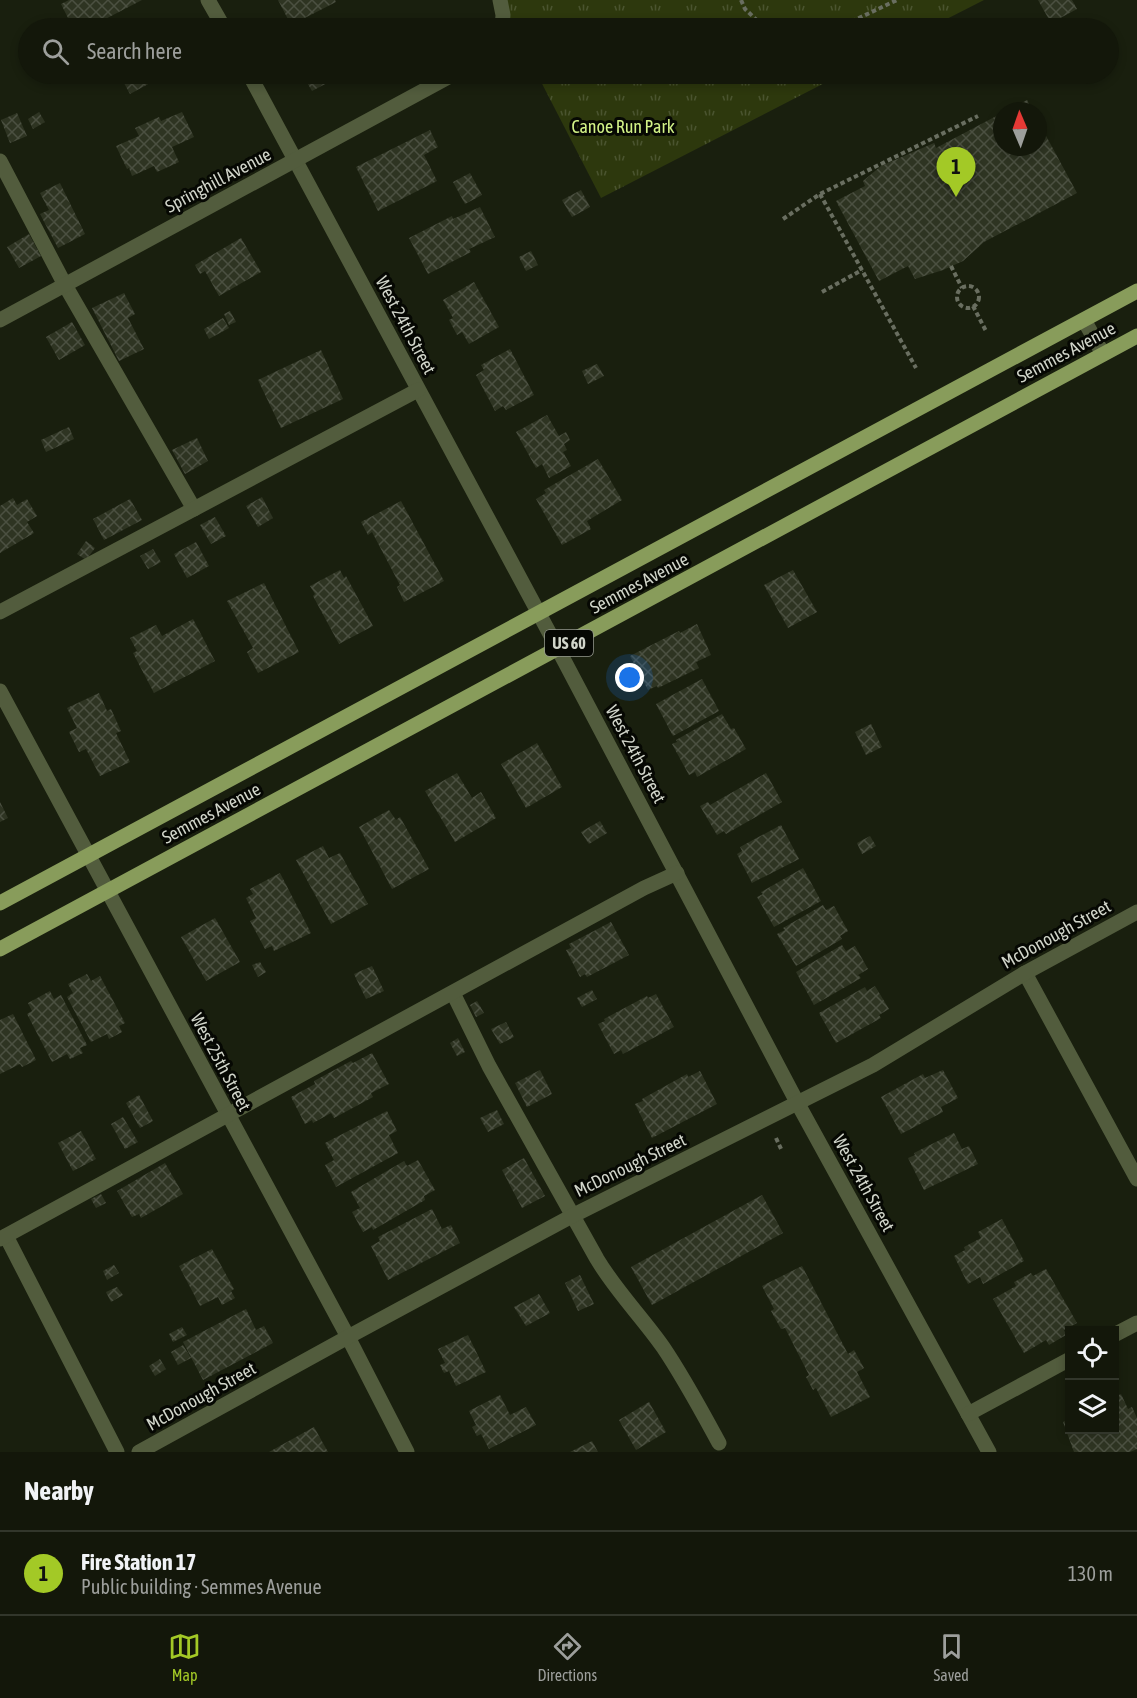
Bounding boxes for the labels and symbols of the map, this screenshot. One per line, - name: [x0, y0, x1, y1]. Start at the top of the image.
- north arrow: [993, 102, 1047, 156]
- park label: Canoe Run Park: [571, 116, 675, 137]
- street label: Springhill Avenue: [162, 143, 274, 217]
- pin: 1: [936, 148, 976, 197]
- street label: West 24th Street: [371, 273, 441, 377]
- street label: Semmes Avenue: [1013, 317, 1119, 387]
- street label: Semmes Avenue: [586, 548, 692, 618]
- road number: US 60: [545, 630, 593, 656]
- your location: [615, 663, 644, 692]
- street label: West 24th Street: [601, 702, 671, 806]
- street label: Semmes Avenue: [158, 778, 264, 848]
- street label: McDonough Street: [998, 895, 1114, 973]
- street label: West 25th Street: [186, 1010, 256, 1114]
- street label: McDonough Street: [571, 1129, 689, 1201]
- street label: West 24th Street: [829, 1131, 899, 1235]
- street label: McDonough Street: [143, 1357, 259, 1435]

